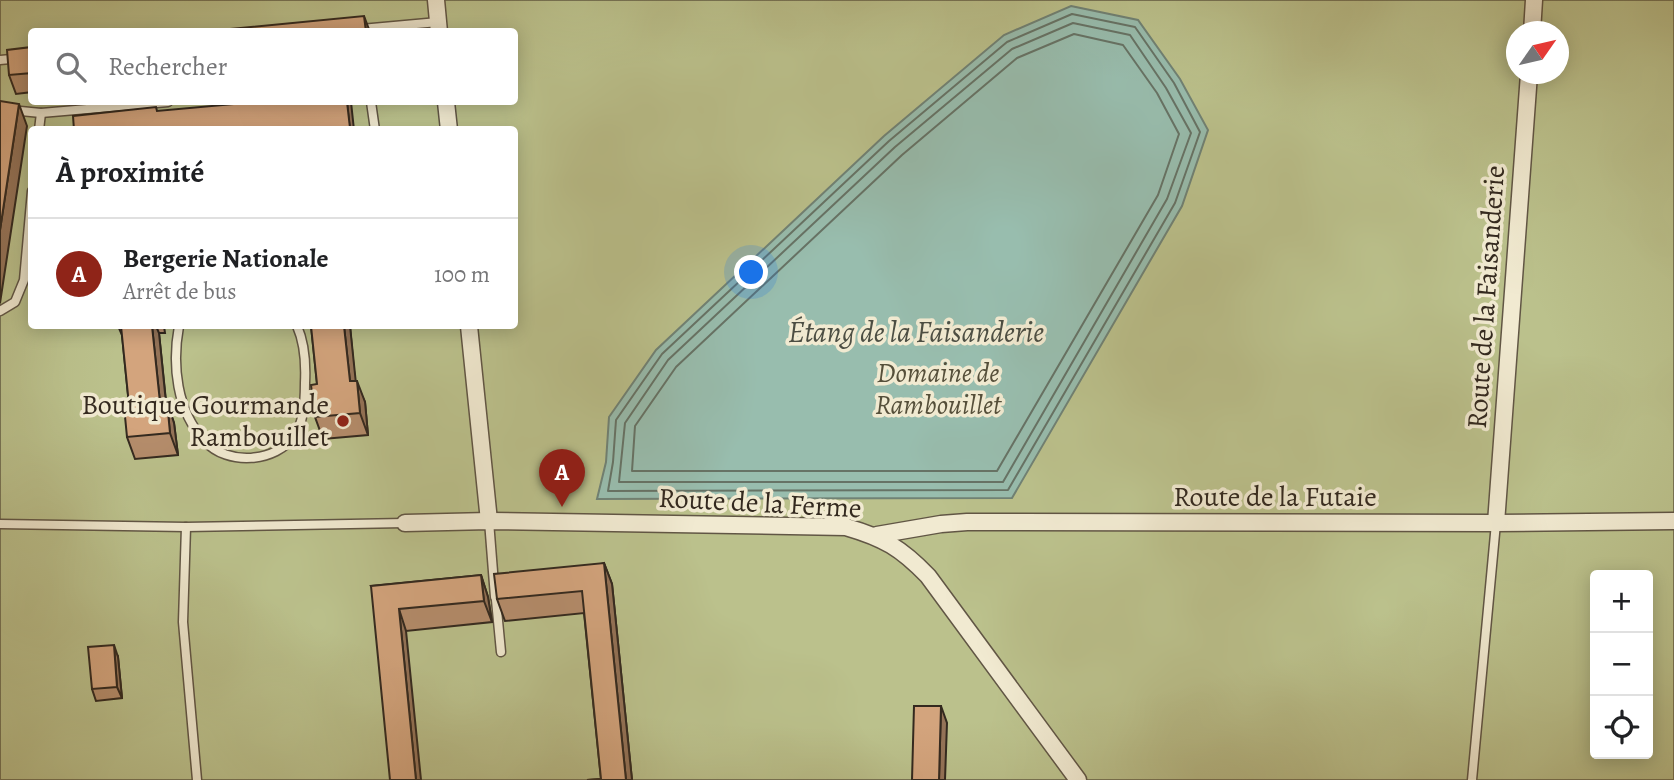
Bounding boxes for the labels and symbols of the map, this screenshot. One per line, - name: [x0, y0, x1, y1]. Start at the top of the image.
- north arrow: [1506, 21, 1569, 84]
- street label: Route de la Faisanderie: [1458, 164, 1514, 430]
- your location: [734, 255, 768, 289]
- water label: Étang de la Faisanderie: [788, 312, 1044, 352]
- park label: Domaine de Rambouillet: [875, 354, 1002, 424]
- place label: Boutique Gourmande Rambouillet: [81, 386, 329, 456]
- marker: Boutique Gourmande Rambouillet: [335, 413, 351, 429]
- pin: A: [539, 449, 585, 507]
- street label: Route de la Futaie: [1173, 478, 1377, 516]
- street label: Route de la Ferme: [657, 479, 863, 527]

